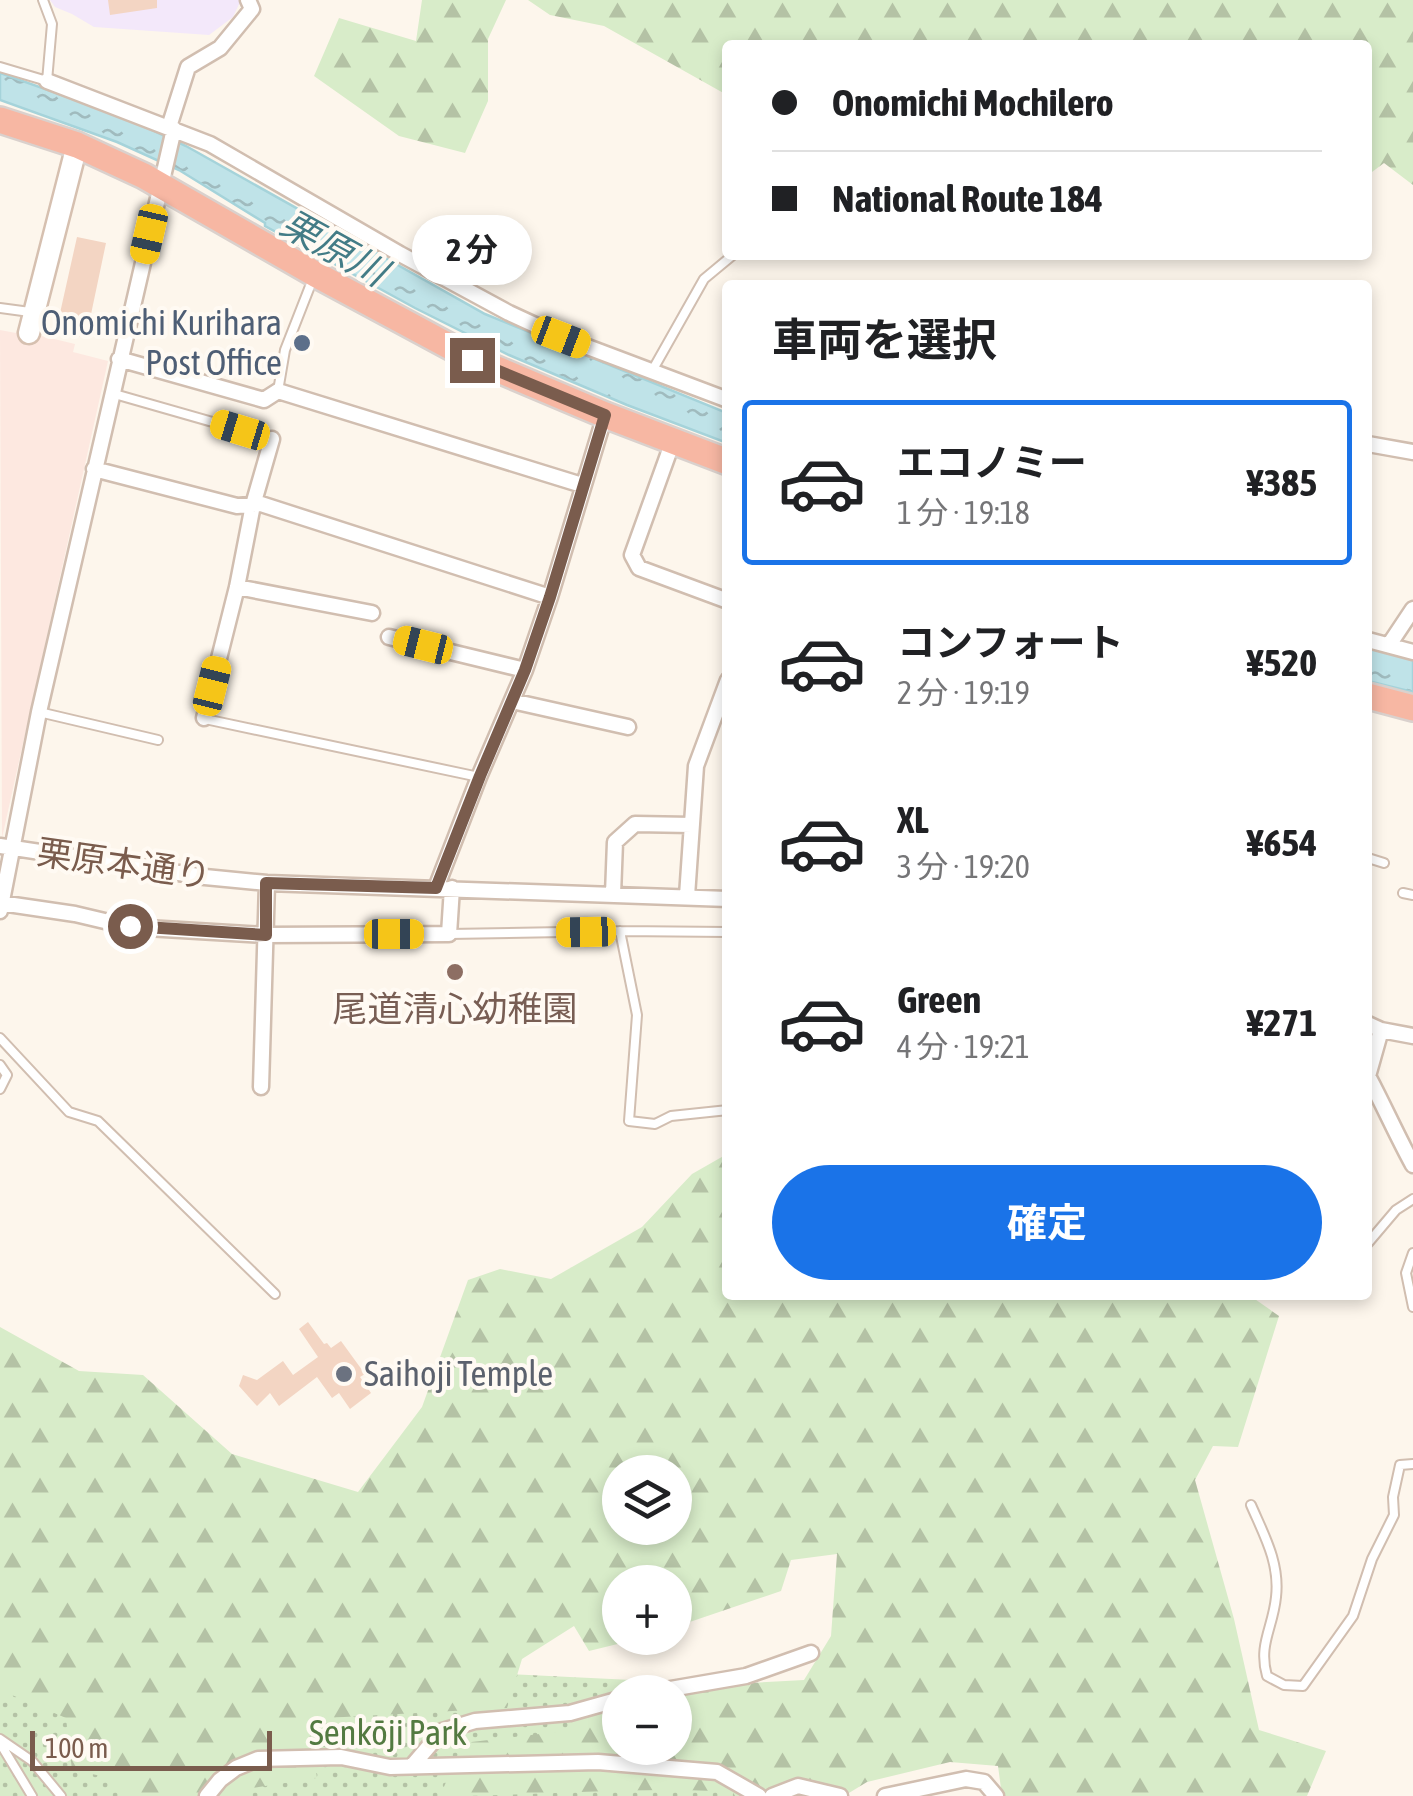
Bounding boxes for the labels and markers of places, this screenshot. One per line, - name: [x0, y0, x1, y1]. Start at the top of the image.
- place label: Onomichi Kurihara Post Office: [41, 302, 282, 382]
- marker: Onomichi Kurihara Post Office: [291, 332, 313, 354]
- marker: 尾道清心幼稚園: [444, 961, 466, 983]
- place label: 尾道清心幼稚園: [332, 988, 578, 1028]
- place label: Saihoji Temple: [364, 1353, 553, 1393]
- marker: Saihoji Temple: [333, 1363, 355, 1385]

